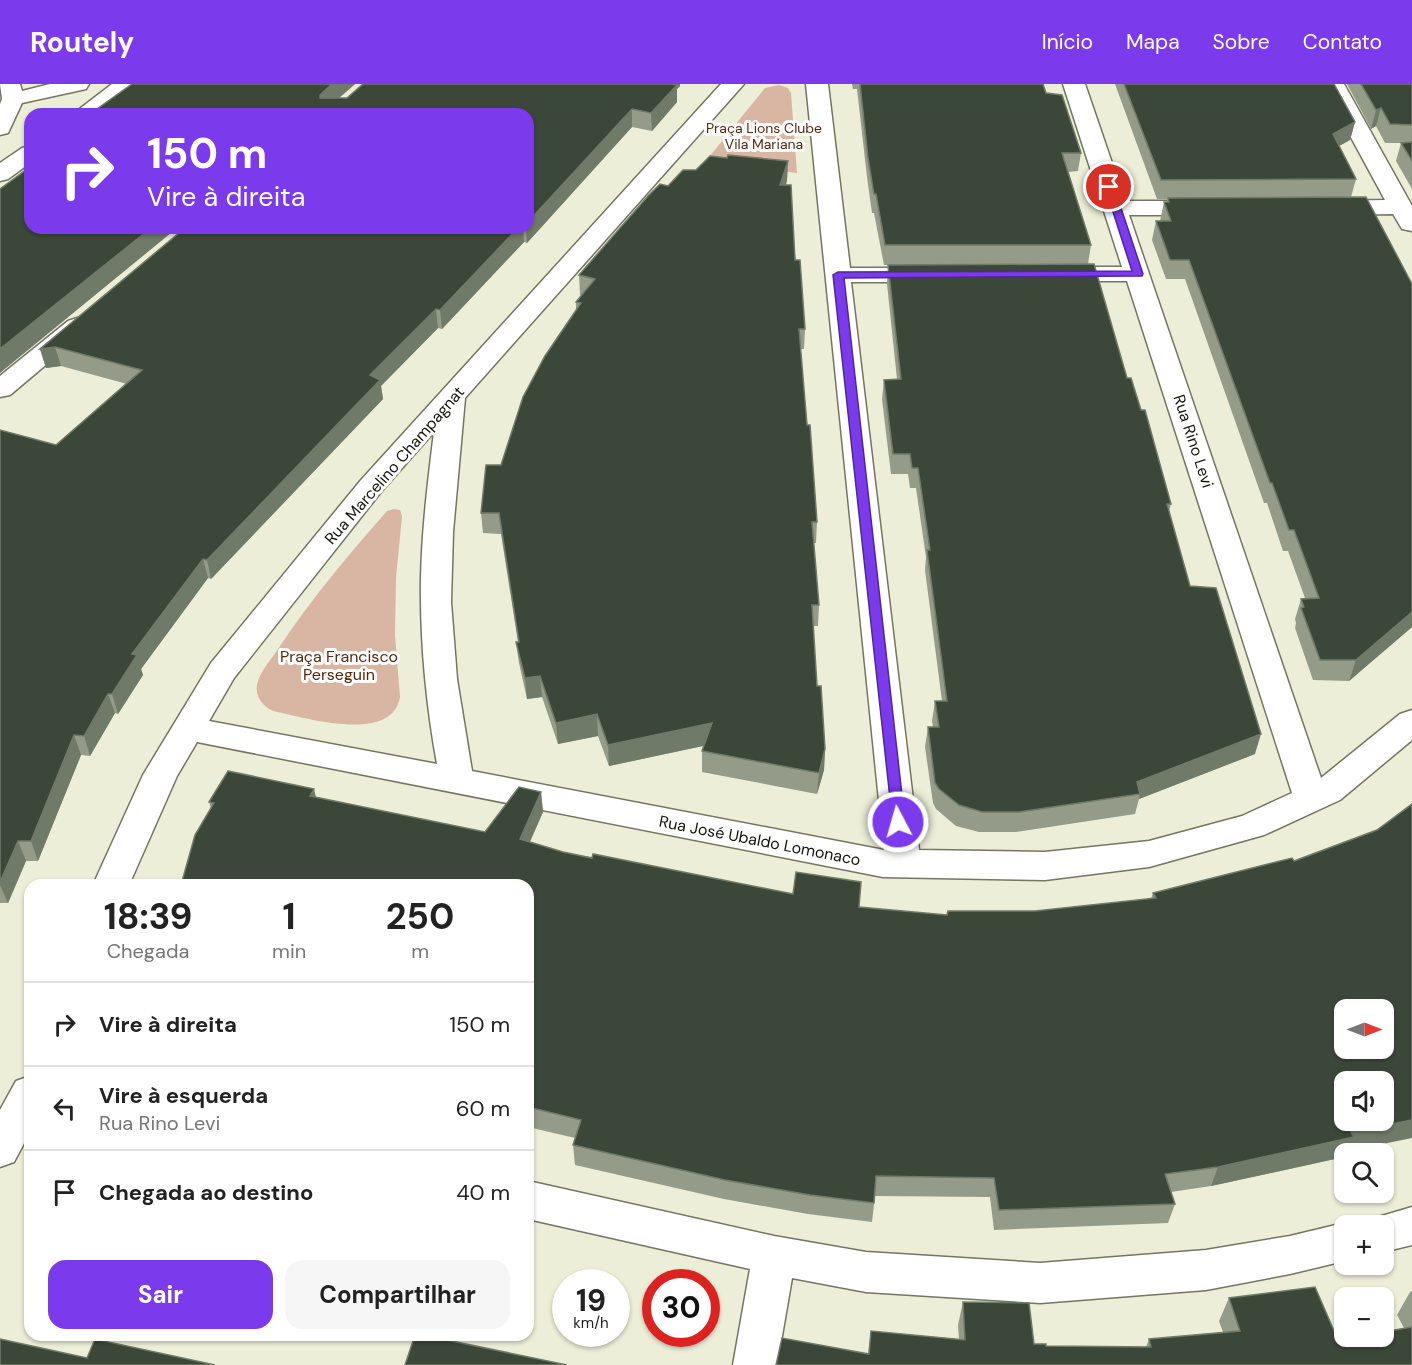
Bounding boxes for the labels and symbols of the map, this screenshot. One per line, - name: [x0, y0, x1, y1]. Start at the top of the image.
- park label: Praça Lions Clube Vila Mariana: [706, 119, 822, 153]
- pin: [1083, 161, 1134, 212]
- street label: Rua Marcelino Champagnat: [320, 382, 469, 549]
- street label: Rua Rino Levi: [1169, 392, 1219, 491]
- park label: Praça Francisco Perseguin: [280, 646, 398, 685]
- position arrow: [866, 790, 930, 854]
- street label: Rua José Ubaldo Lomonaco: [657, 811, 862, 870]
- north arrow: [1334, 999, 1394, 1059]
- speed limit sign: 30: [642, 1269, 720, 1347]

